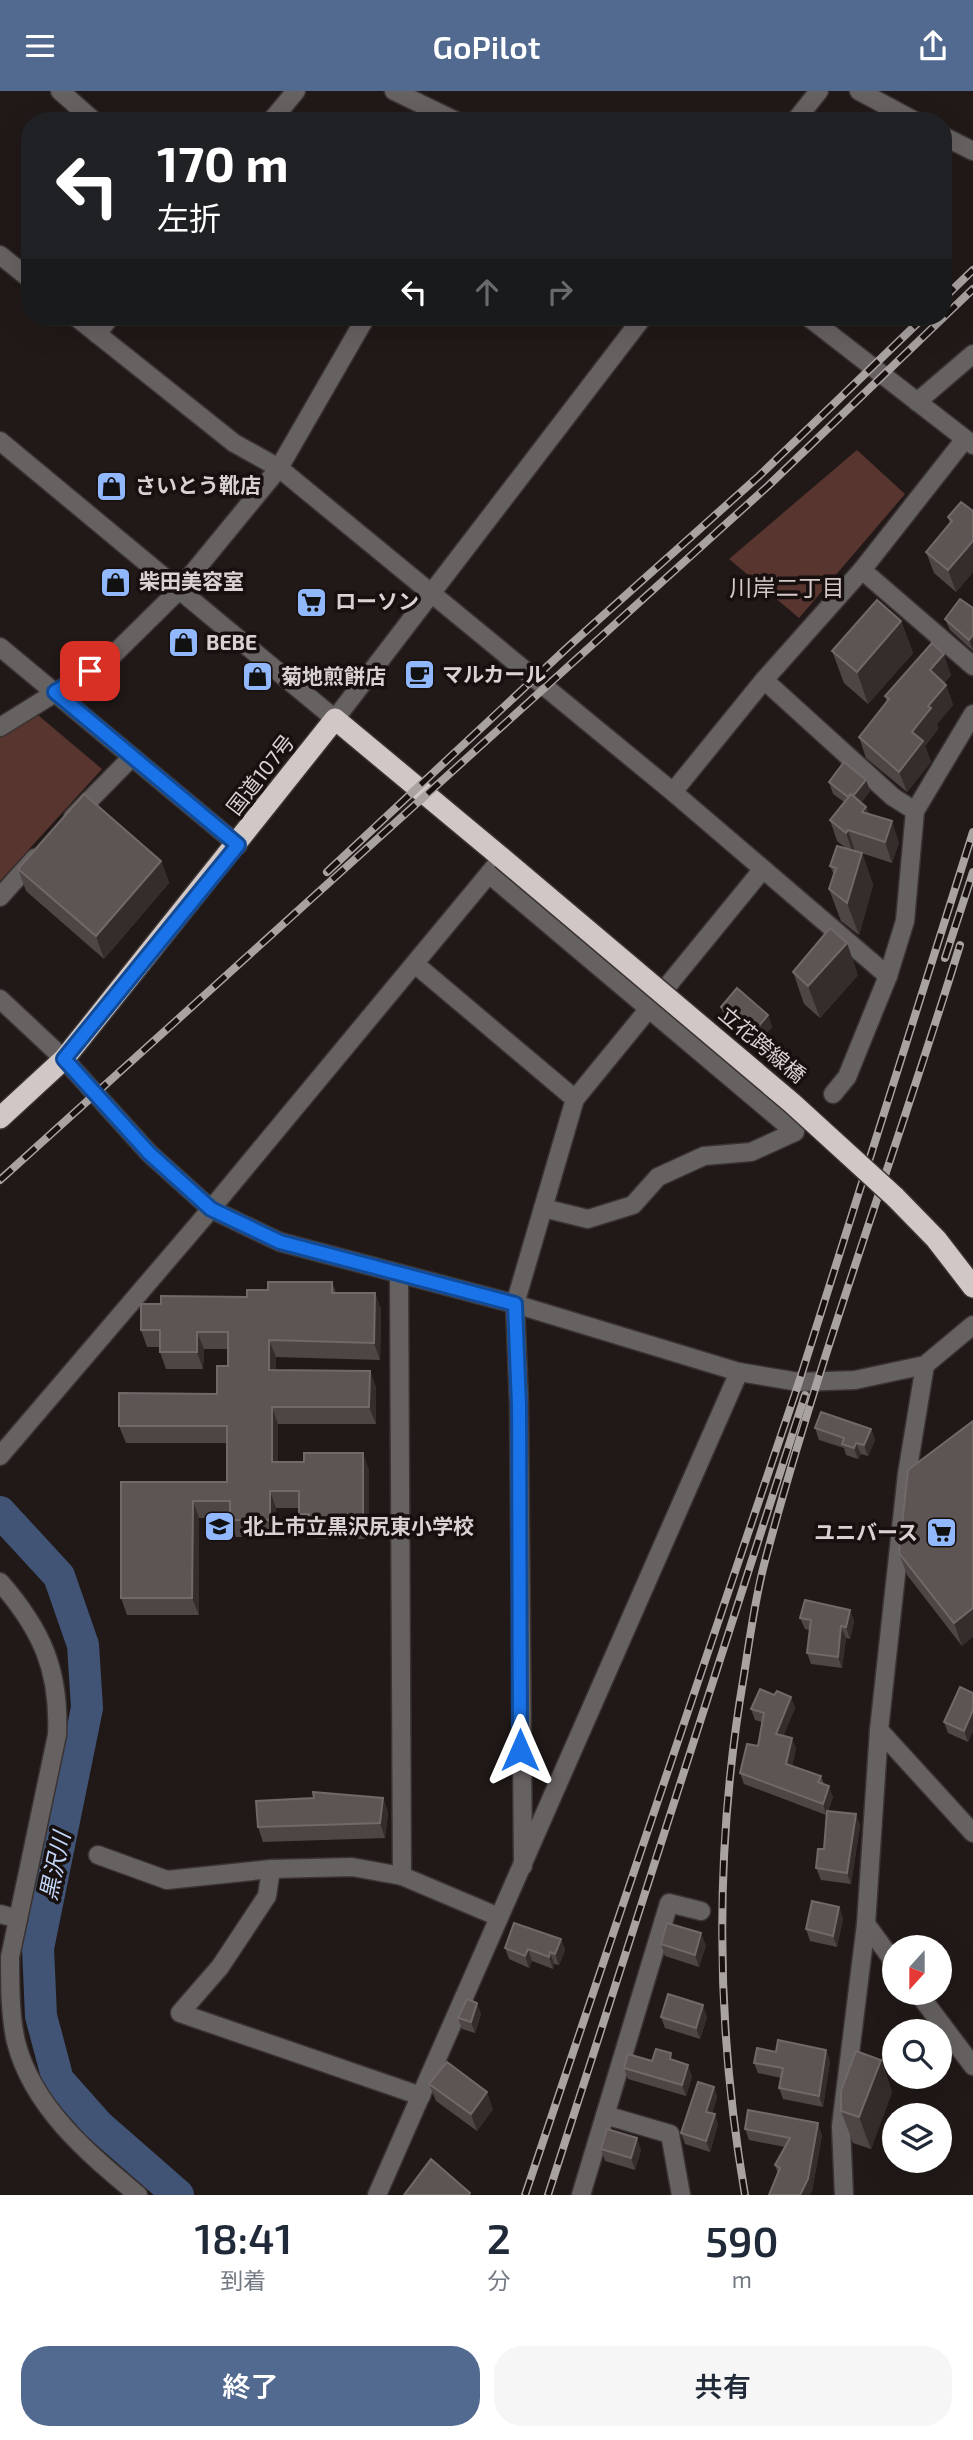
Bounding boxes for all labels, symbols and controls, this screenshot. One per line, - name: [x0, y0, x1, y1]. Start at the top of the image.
- icon: menu: [21, 27, 59, 65]
- text: GoPilot: [432, 27, 541, 65]
- icon: share: [914, 27, 952, 65]
- text: 170 m: [157, 133, 289, 192]
- icon: left: [42, 140, 133, 231]
- text: 左折: [157, 198, 221, 236]
- icon: left: [395, 273, 433, 311]
- icon: ahead: [468, 273, 506, 311]
- icon: right: [541, 273, 579, 311]
- shop icon: さいとう靴店: [95, 469, 129, 503]
- place label: さいとう靴店: [135, 472, 261, 497]
- shop icon: 柴田美容室: [99, 565, 133, 599]
- place label: 柴田美容室: [139, 568, 244, 593]
- district label: 川岸二丁目: [730, 573, 845, 601]
- supermarket icon: ローソン: [295, 585, 329, 619]
- place label: ローソン: [335, 588, 419, 613]
- shop icon: BEBE: [166, 626, 200, 660]
- place label: BEBE: [206, 629, 257, 654]
- pin: [60, 641, 120, 701]
- icon: arrive: [71, 652, 109, 690]
- cafe icon: マルカール: [402, 658, 436, 692]
- shop icon: 菊地煎餅店: [241, 660, 275, 694]
- place label: マルカール: [442, 661, 546, 686]
- place label: 菊地煎餅店: [281, 663, 386, 688]
- street label: 国道107号: [221, 729, 299, 819]
- street label: 立花跨線橋: [715, 1001, 811, 1087]
- school or university icon: 北上市立黒沢尻東小学校: [203, 1510, 237, 1544]
- place label: 北上市立黒沢尻東小学校: [243, 1513, 474, 1538]
- supermarket icon: ユニバース: [924, 1516, 958, 1550]
- place label: ユニバース: [814, 1519, 918, 1544]
- position arrow: [483, 1713, 557, 1787]
- water label: 黒沢川: [33, 1826, 76, 1902]
- north arrow: [882, 1935, 952, 2005]
- map controls: [882, 1935, 952, 2173]
- button: search: [882, 2019, 952, 2089]
- button: layers: [882, 2103, 952, 2173]
- text: 18:41: [194, 2212, 292, 2262]
- text: 2: [487, 2212, 511, 2262]
- text: 590: [705, 2215, 779, 2265]
- text: m: [732, 2265, 752, 2293]
- text: 到着: [220, 2266, 266, 2294]
- text: 分: [487, 2266, 510, 2294]
- button: 終了: [21, 2346, 480, 2426]
- button: 共有: [494, 2346, 952, 2426]

